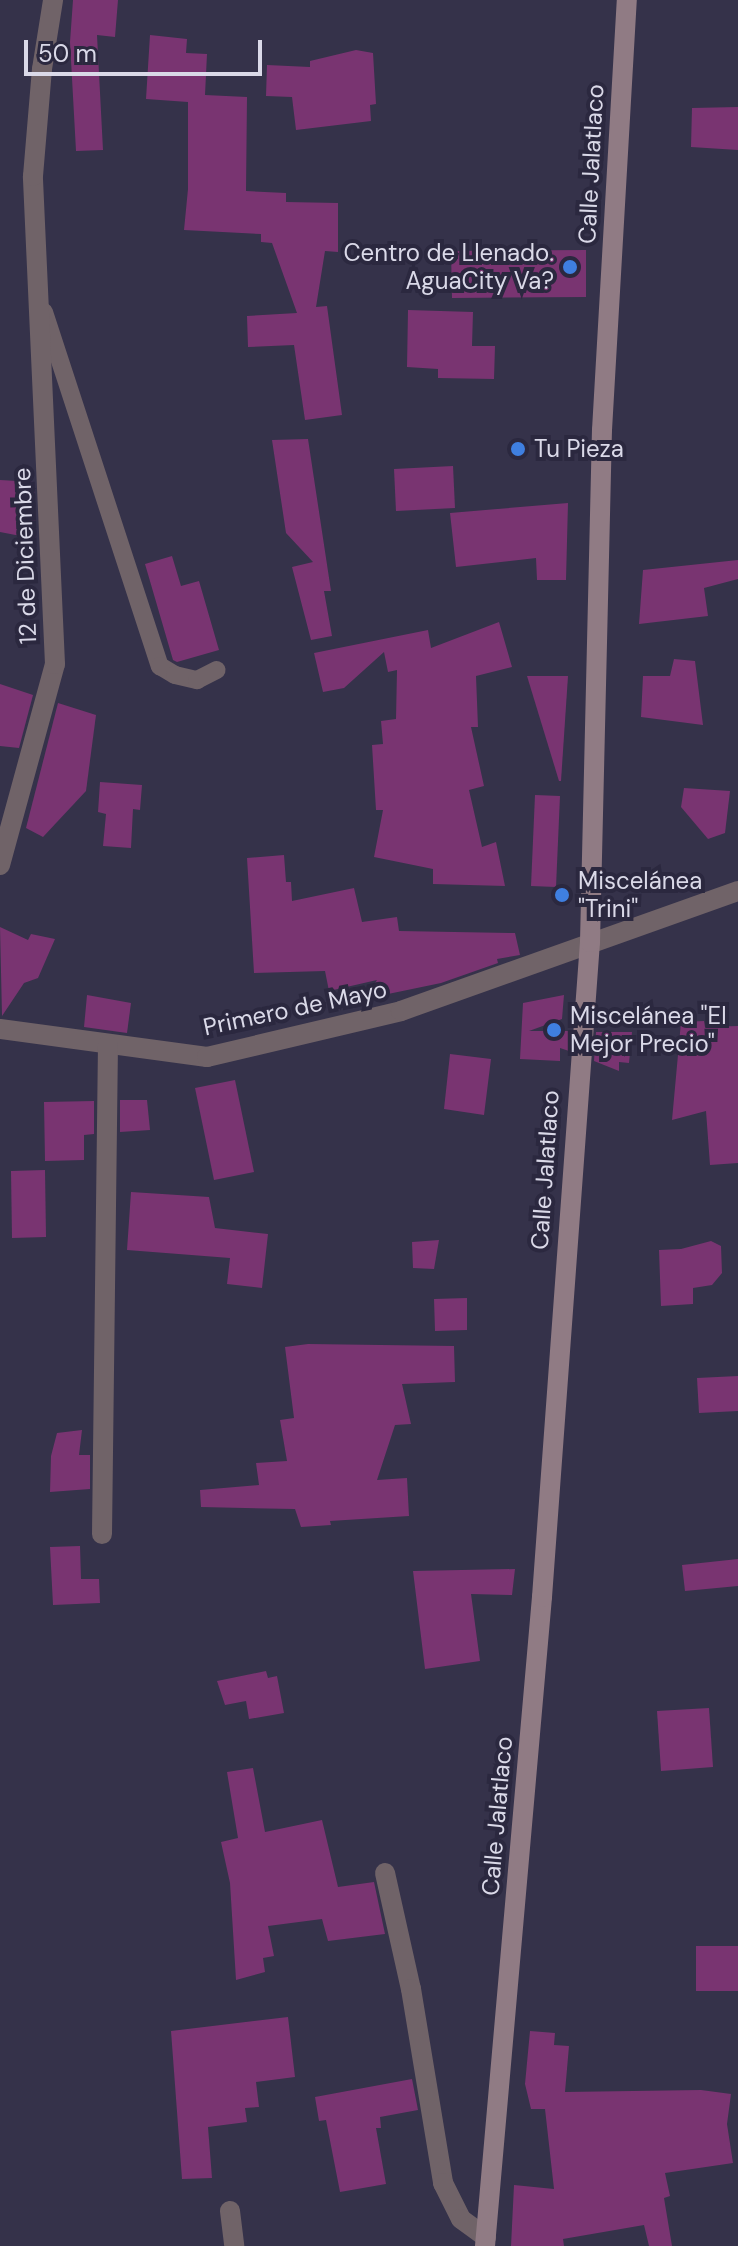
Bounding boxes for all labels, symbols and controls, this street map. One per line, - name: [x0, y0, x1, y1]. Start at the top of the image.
- scale bar: [28, 24, 266, 74]
- text: 50 m: [38, 38, 97, 69]
- street label: Calle Jalatlaco: [572, 83, 610, 245]
- place label: Centro de Llenado. AguaCity Va?: [343, 239, 554, 295]
- marker: Centro de Llenado. AguaCity Va?: [561, 258, 579, 276]
- place label: Tu Pieza: [534, 435, 624, 463]
- marker: Tu Pieza: [509, 440, 527, 458]
- street label: 12 de Diciembre: [8, 467, 42, 645]
- place label: Miscelánea "Trini": [578, 867, 702, 923]
- marker: Miscelánea "Trini": [553, 886, 571, 904]
- street label: Primero de Mayo: [201, 974, 389, 1042]
- place label: Miscelánea "El Mejor Precio": [570, 1002, 727, 1058]
- marker: Miscelánea "El Mejor Precio": [545, 1021, 563, 1039]
- street label: Calle Jalatlaco: [525, 1089, 565, 1251]
- street label: Calle Jalatlaco: [476, 1735, 518, 1897]

